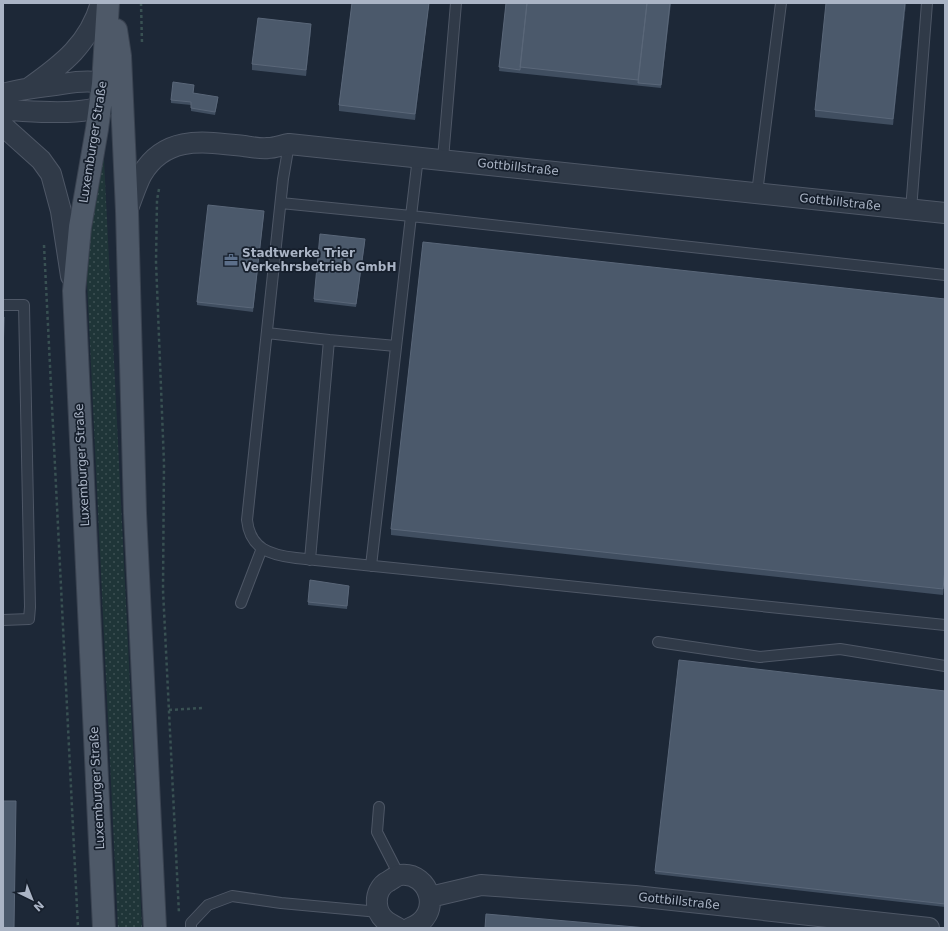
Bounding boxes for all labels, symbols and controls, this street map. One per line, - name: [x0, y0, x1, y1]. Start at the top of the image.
- street label: Luxemburger Straße: [76, 80, 110, 204]
- street label: Gottbillstraße: [477, 156, 559, 178]
- street label: Gottbillstraße: [799, 191, 881, 213]
- place label: Stadtwerke Trier Verkehrsbetrieb GmbH: [242, 246, 396, 274]
- office icon: Stadtwerke Trier Verkehrsbetrieb GmbH: [223, 252, 239, 268]
- street label: Luxemburger Straße: [72, 403, 92, 527]
- street label: Luxemburger Straße: [87, 726, 107, 850]
- north arrow: [12, 879, 52, 919]
- street label: Gottbillstraße: [638, 890, 720, 912]
- text: N: [31, 898, 46, 914]

